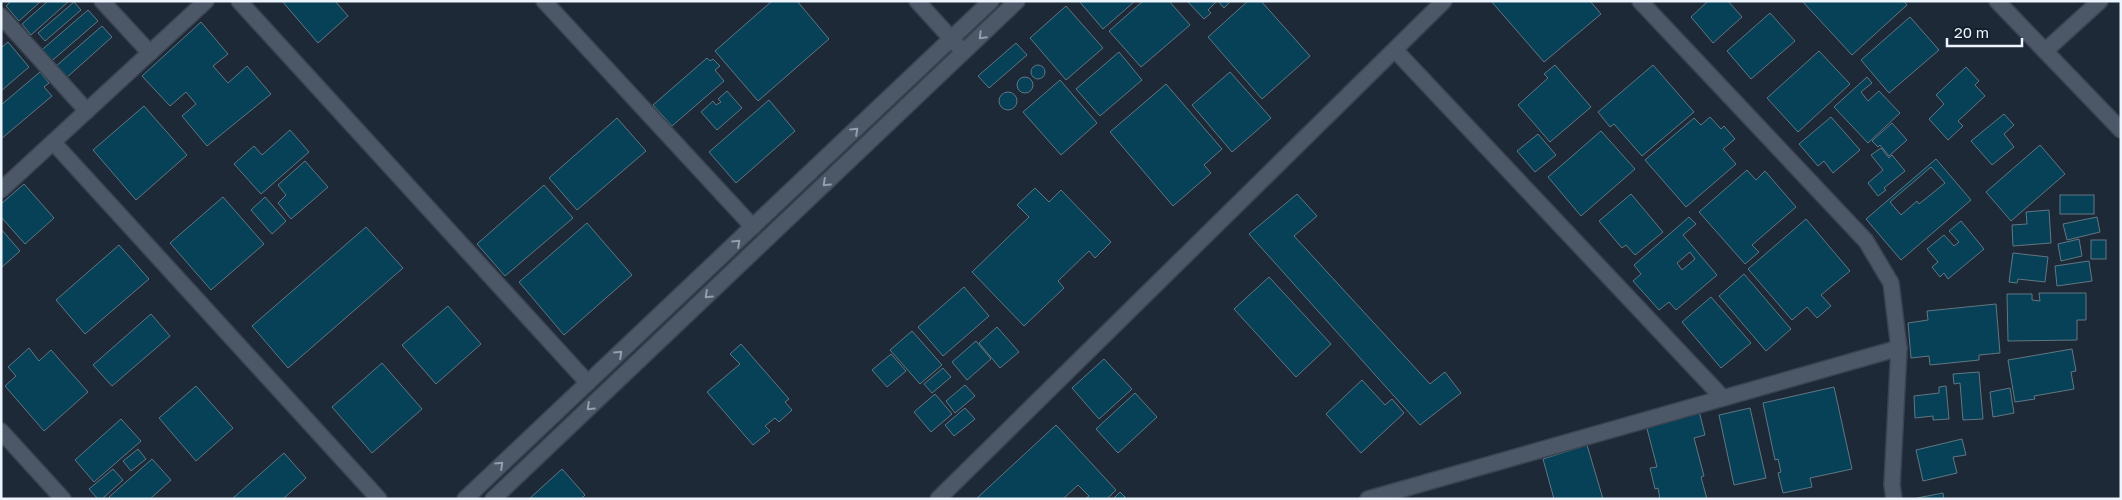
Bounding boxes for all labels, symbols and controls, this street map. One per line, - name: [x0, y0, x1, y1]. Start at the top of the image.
- scale bar: [1947, 15, 2022, 47]
- text: 20 m: [1954, 23, 1989, 41]
- one-way arrow: [979, 30, 988, 39]
- one-way arrow: [849, 128, 858, 137]
- one-way arrow: [823, 177, 832, 186]
- one-way arrow: [731, 240, 740, 249]
- one-way arrow: [705, 289, 714, 298]
- one-way arrow: [613, 351, 622, 360]
- one-way arrow: [587, 401, 596, 410]
- one-way arrow: [495, 462, 504, 471]

